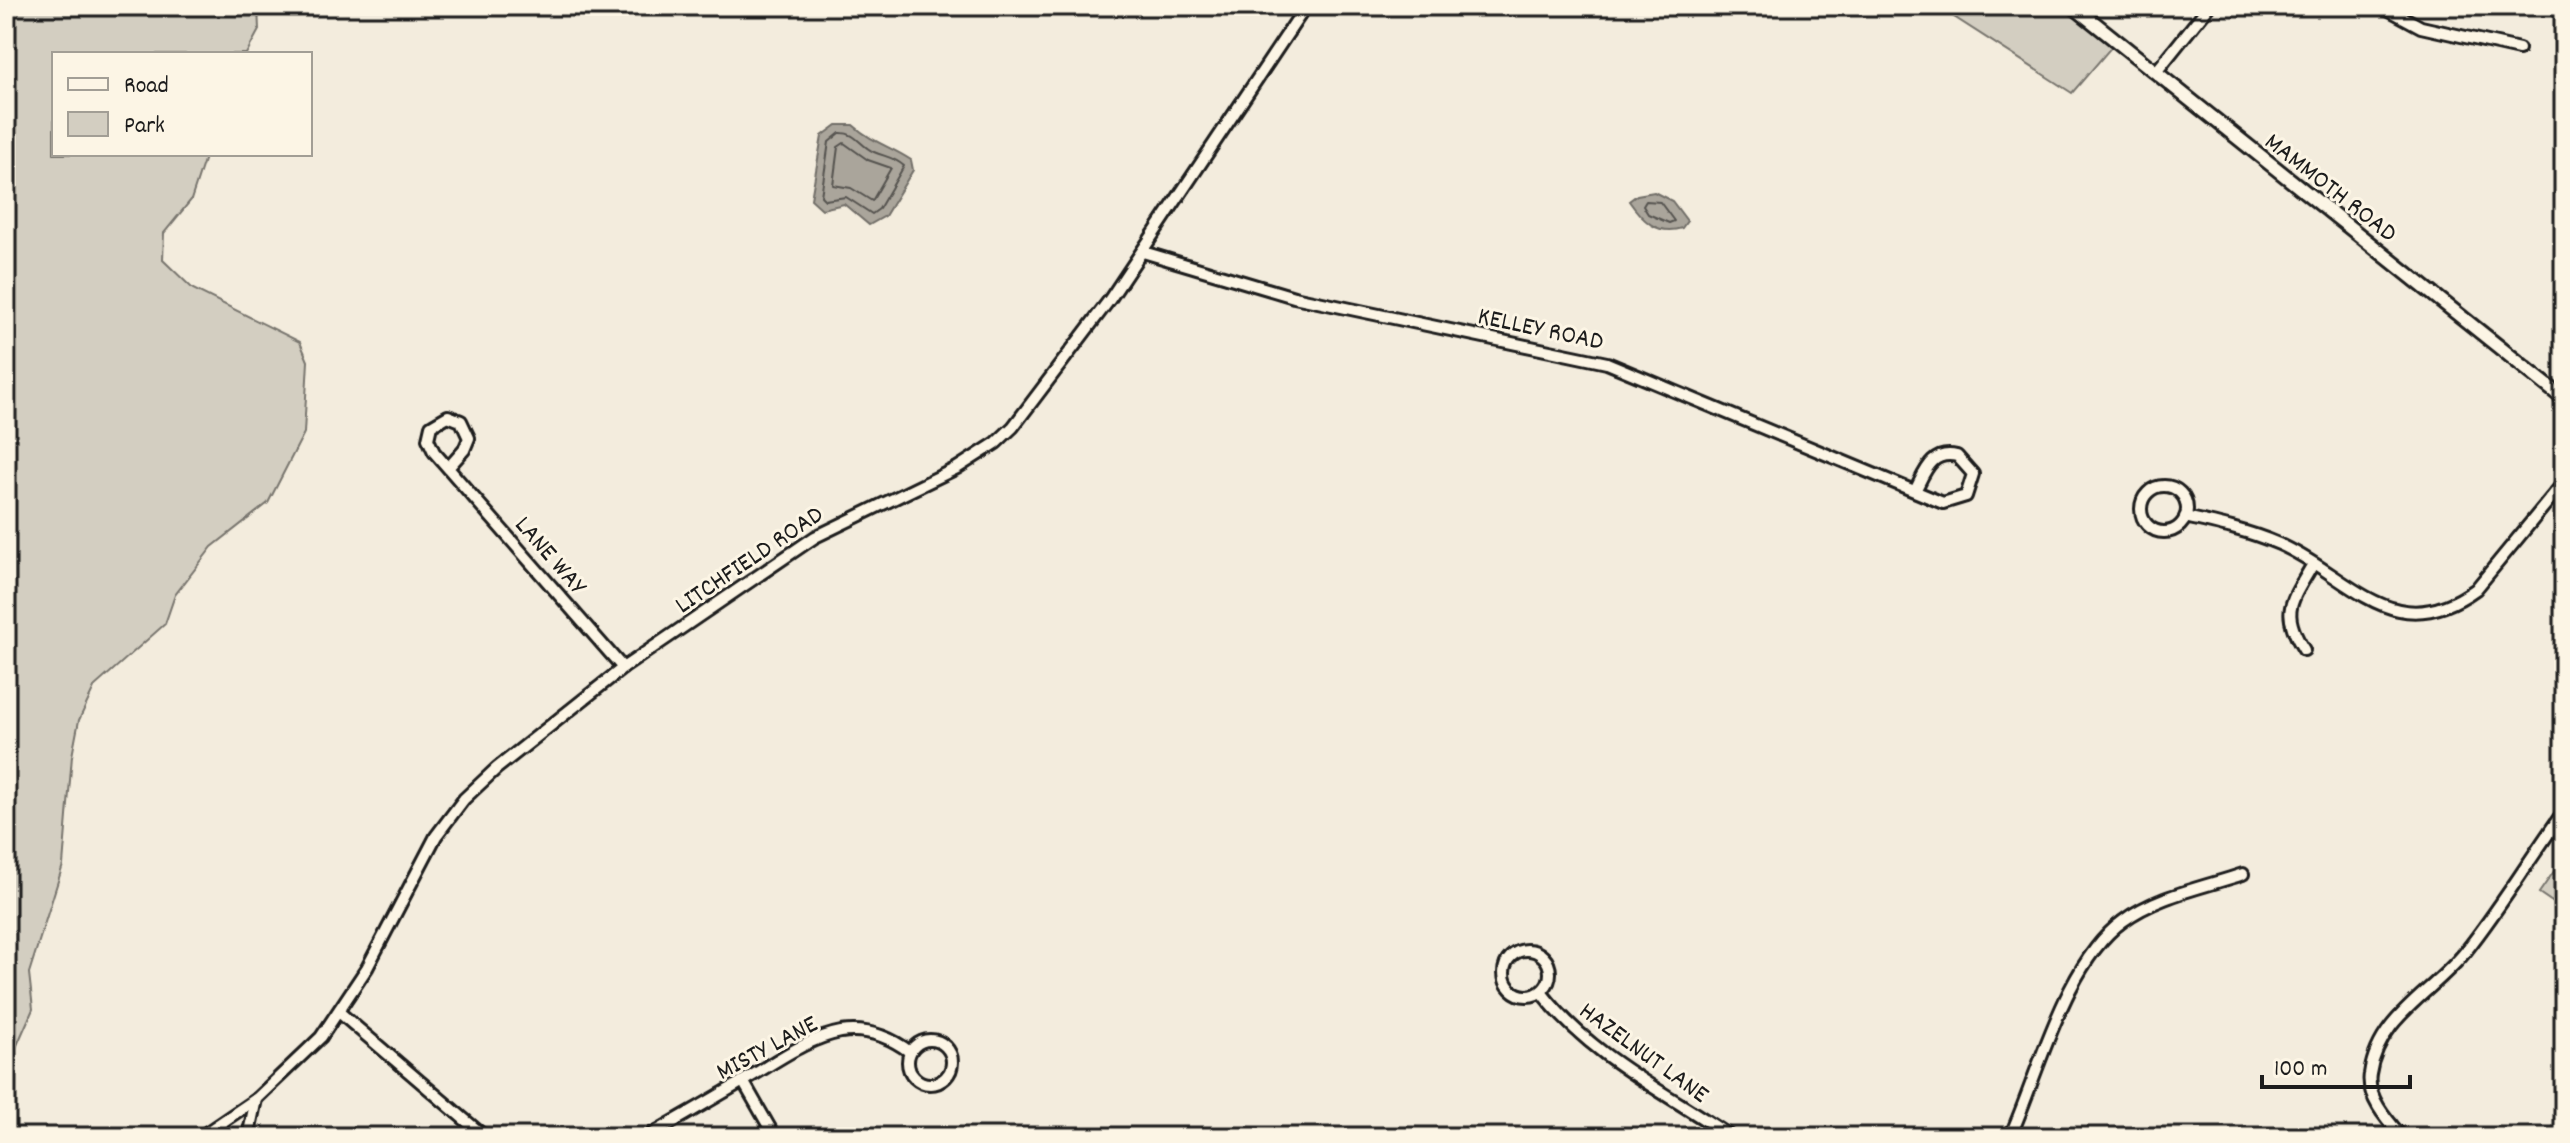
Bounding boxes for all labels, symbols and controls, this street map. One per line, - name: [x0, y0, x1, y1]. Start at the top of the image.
- legend: [52, 52, 312, 156]
- text: Road: [124, 70, 169, 104]
- text: Park: [124, 110, 165, 144]
- street label: MAMMOTH ROAD: [2256, 125, 2404, 252]
- street label: KELLEY ROAD: [1474, 299, 1607, 362]
- street label: LITCHFIELD ROAD: [668, 497, 832, 624]
- street label: LANE WAY: [505, 509, 595, 605]
- street label: HAZELNUT LANE: [1570, 994, 1716, 1114]
- street label: MISTY LANE: [710, 1007, 825, 1091]
- scale bar: [2262, 1039, 2410, 1089]
- text: 100 m: [2274, 1053, 2327, 1087]

